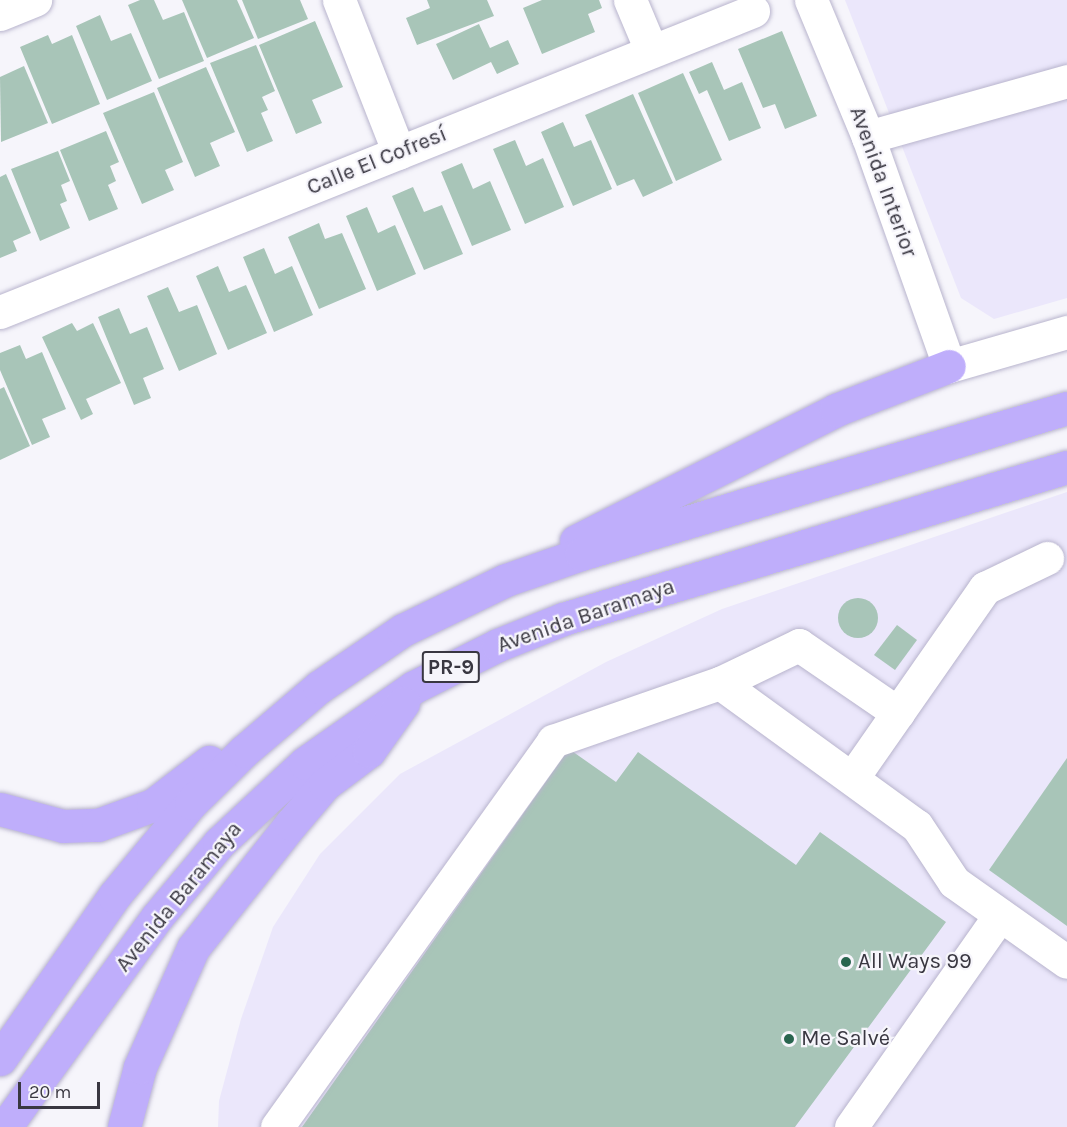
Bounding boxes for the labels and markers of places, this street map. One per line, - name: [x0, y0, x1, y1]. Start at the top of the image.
- place label: All Ways 99: [858, 949, 972, 975]
- marker: All Ways 99: [839, 955, 853, 969]
- place label: Me Salvé: [801, 1026, 890, 1052]
- marker: Me Salvé: [782, 1032, 796, 1046]

